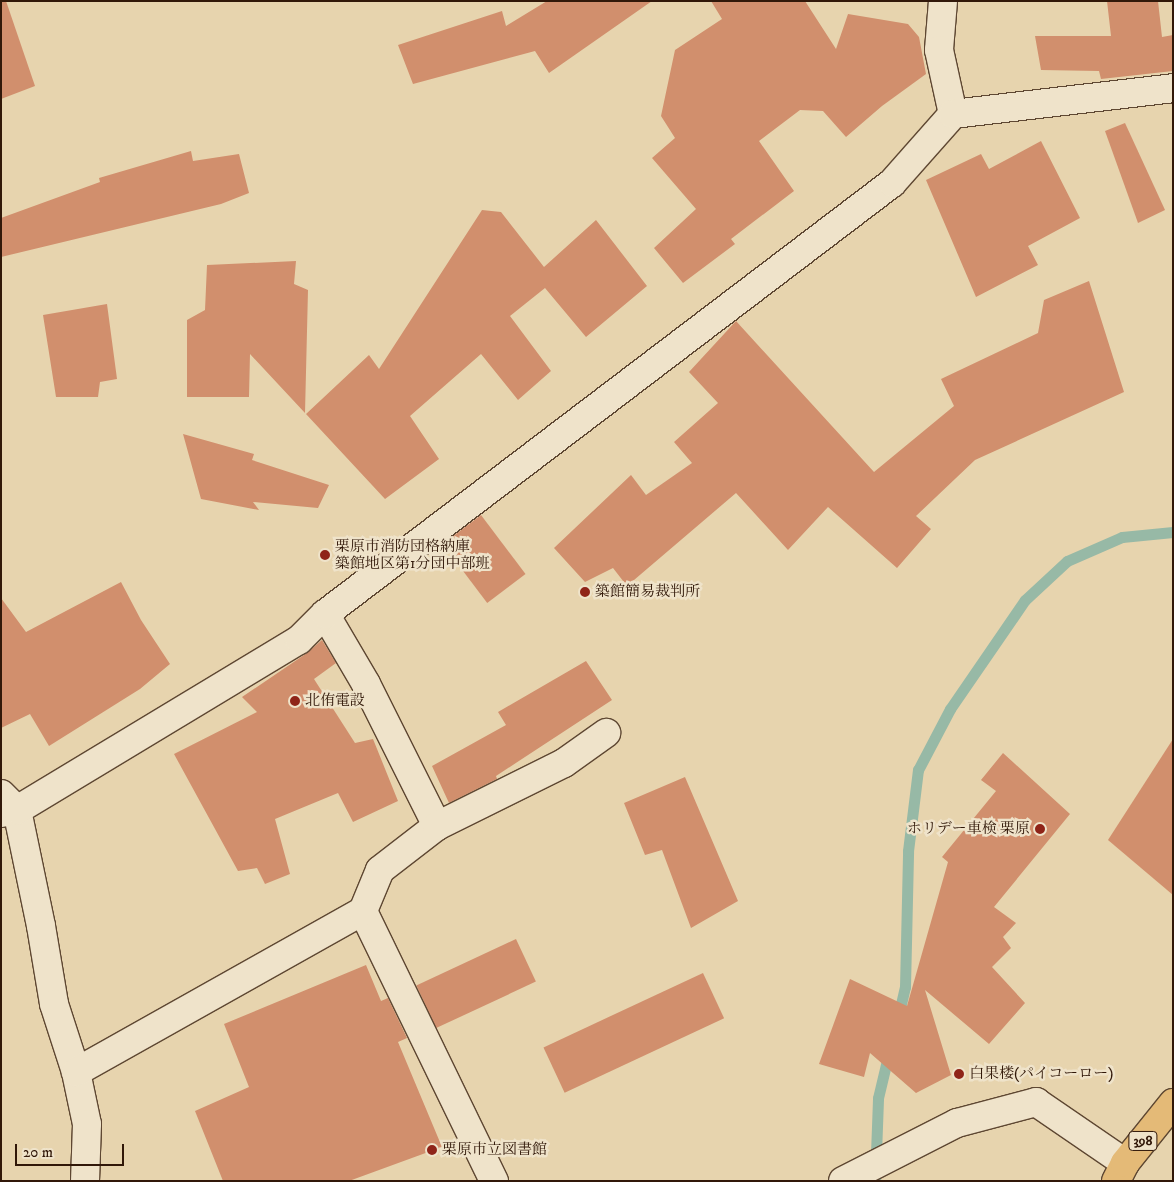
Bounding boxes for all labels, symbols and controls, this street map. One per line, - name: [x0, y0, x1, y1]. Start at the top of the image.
- place label: 栗原市消防団格納庫 築館地区第1分団中部班: [335, 537, 491, 572]
- marker: 栗原市消防団格納庫 築館地区第1分団中部班: [319, 549, 331, 561]
- place label: 築館簡易裁判所: [595, 583, 700, 601]
- marker: 築館簡易裁判所: [579, 586, 591, 598]
- place label: 北侑電設: [305, 692, 365, 710]
- marker: 北侑電設: [289, 695, 301, 707]
- place label: ホリデー車検 栗原: [907, 820, 1030, 838]
- marker: ホリデー車検 栗原: [1034, 823, 1046, 835]
- place label: 白果楼(パイコーロー): [969, 1065, 1114, 1083]
- marker: 白果楼(パイコーロー): [953, 1068, 965, 1080]
- road number: 398: [1128, 1130, 1158, 1152]
- scale bar: [18, 1134, 126, 1166]
- place label: 栗原市立図書館: [442, 1141, 547, 1159]
- text: 20 m: [23, 1143, 53, 1162]
- marker: 栗原市立図書館: [426, 1144, 438, 1156]

